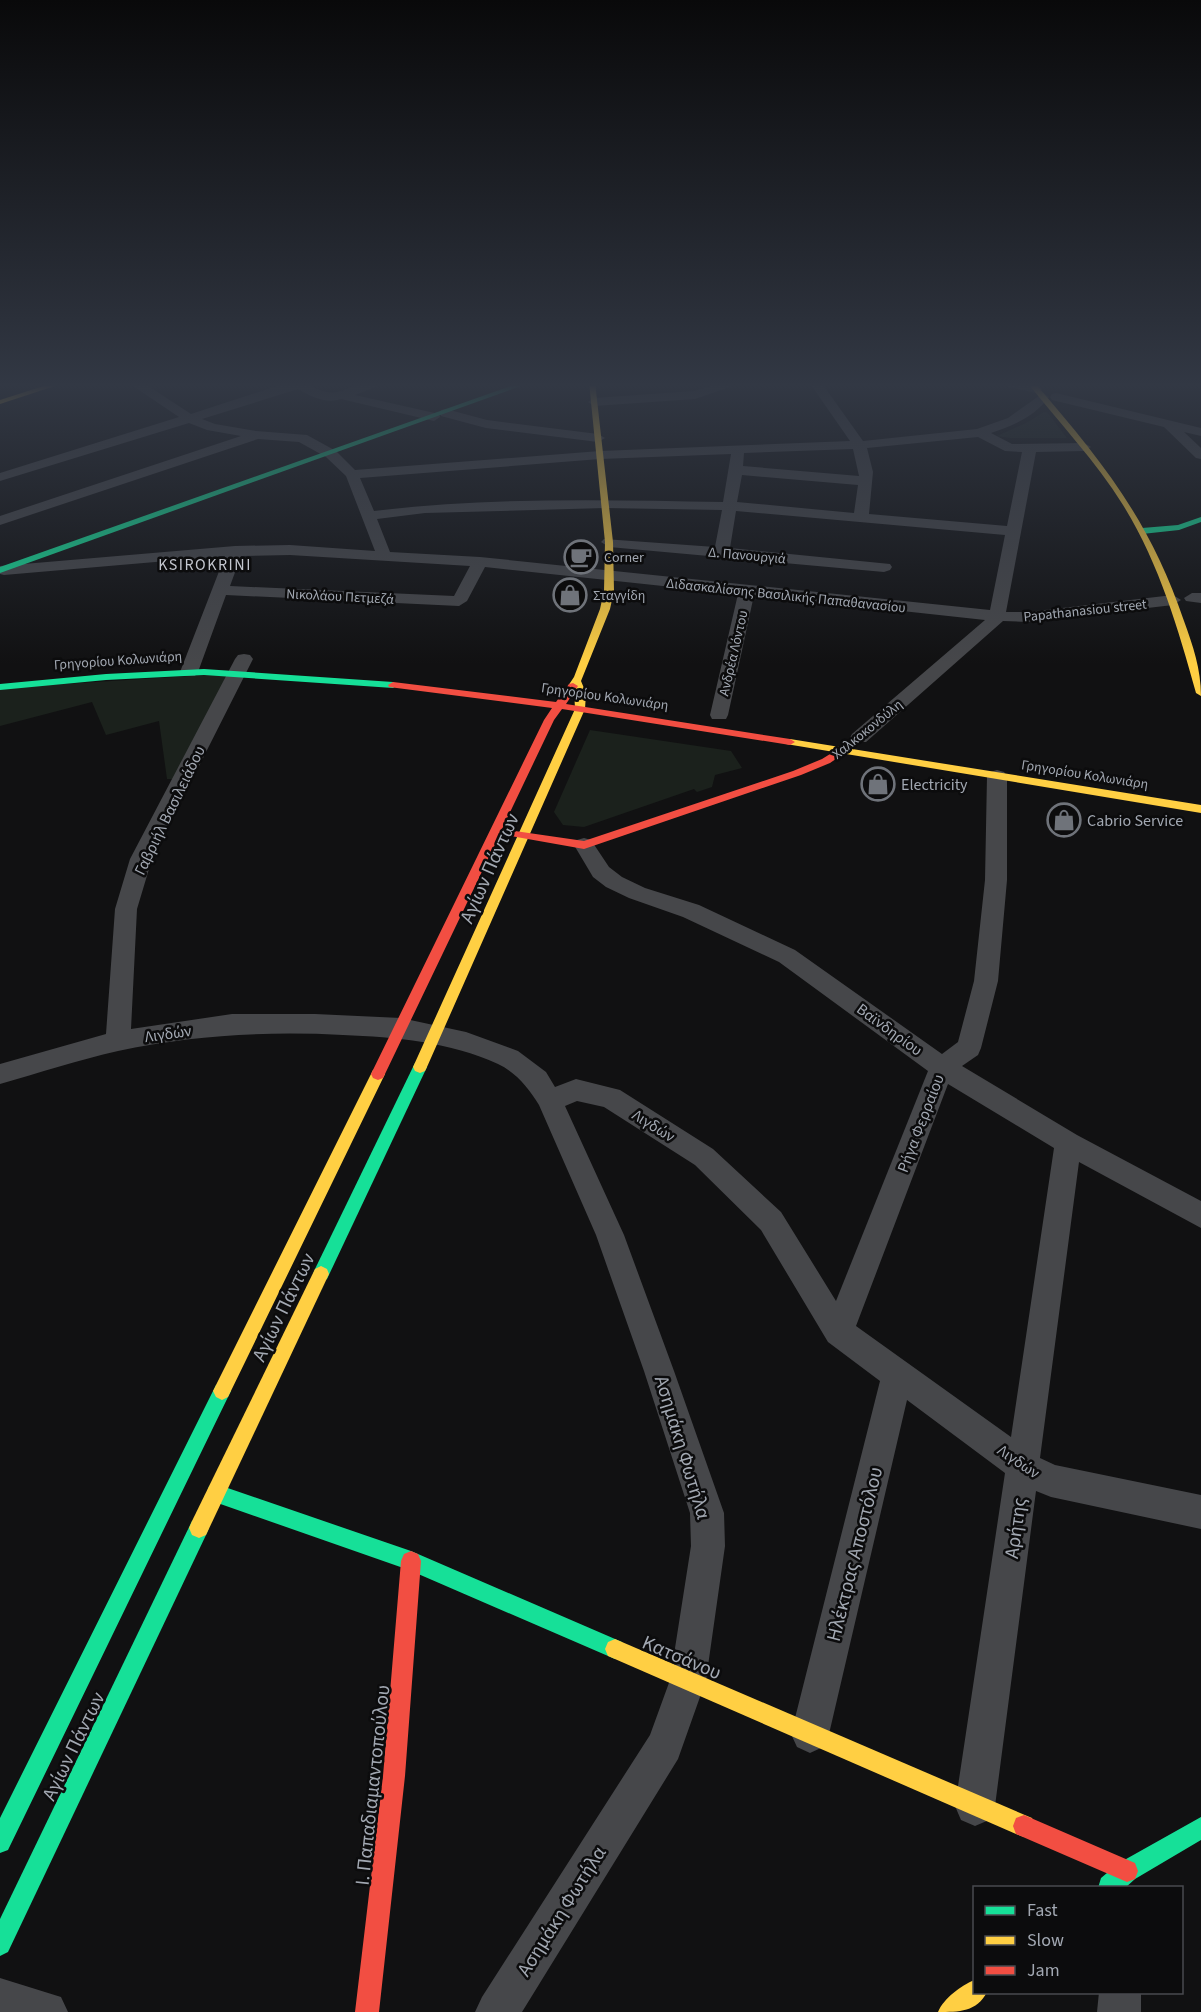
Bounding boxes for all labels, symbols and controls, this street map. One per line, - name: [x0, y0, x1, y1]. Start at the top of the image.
- cafe icon: Corner: [563, 539, 599, 575]
- street label: Δ. Πανουργιά: [707, 543, 787, 569]
- place label: Corner: [604, 548, 644, 568]
- district label: KSIROKRINI: [158, 554, 252, 576]
- street label: Διδασκαλίσσης Βασιλικής Παπαθανασίου: [665, 573, 907, 619]
- shop icon: Σταγγίδη: [552, 577, 588, 613]
- street label: Νικολάου Πετμεζά: [286, 584, 394, 610]
- place label: Σταγγίδη: [593, 586, 645, 606]
- street label: Papathanasiou street: [1023, 595, 1148, 627]
- street label: Ανδρέα Λόντου: [714, 608, 754, 698]
- street label: Γρηγορίου Κολωνιάρη: [53, 647, 183, 675]
- street label: Γρηγορίου Κολωνιάρη: [540, 678, 670, 716]
- street label: Χαλκοκονδύλη: [828, 695, 907, 764]
- street label: Γαβριήλ Βασιλειάδου: [129, 742, 211, 879]
- street label: Γρηγορίου Κολωνιάρη: [1020, 755, 1150, 795]
- shop icon: Electricity: [860, 766, 896, 802]
- place label: Electricity: [901, 774, 968, 796]
- shop icon: Cabrio Service: [1046, 802, 1082, 838]
- street label: Αγίων Πάντων: [453, 808, 527, 928]
- place label: Cabrio Service: [1087, 810, 1183, 832]
- street label: Βαϊνδηρίου: [852, 998, 927, 1061]
- street label: Λιγδών: [143, 1020, 193, 1048]
- street label: Ρήγα Φερραίου: [892, 1071, 950, 1176]
- street label: Λιγδών: [628, 1104, 680, 1148]
- street label: Αγίων Πάντων: [246, 1248, 323, 1366]
- street label: Ασημάκη Φωτήλα: [647, 1372, 717, 1522]
- street label: Λιγδών: [993, 1440, 1044, 1484]
- street label: Ηλέκτρας Αποστόλου: [820, 1464, 890, 1644]
- street label: Αρήτης: [998, 1496, 1034, 1560]
- street label: Κατσάνου: [638, 1629, 726, 1687]
- street label: Ι. Παπαδιαμαντοπούλου: [349, 1683, 397, 1887]
- street label: Αγίων Πάντων: [36, 1687, 113, 1805]
- street label: Ασημάκη Φωτήλα: [511, 1841, 613, 1982]
- legend: [973, 1886, 1183, 1994]
- text: Fast: [1027, 1898, 1058, 1923]
- text: Slow: [1027, 1928, 1064, 1953]
- text: Jam: [1027, 1958, 1060, 1983]

